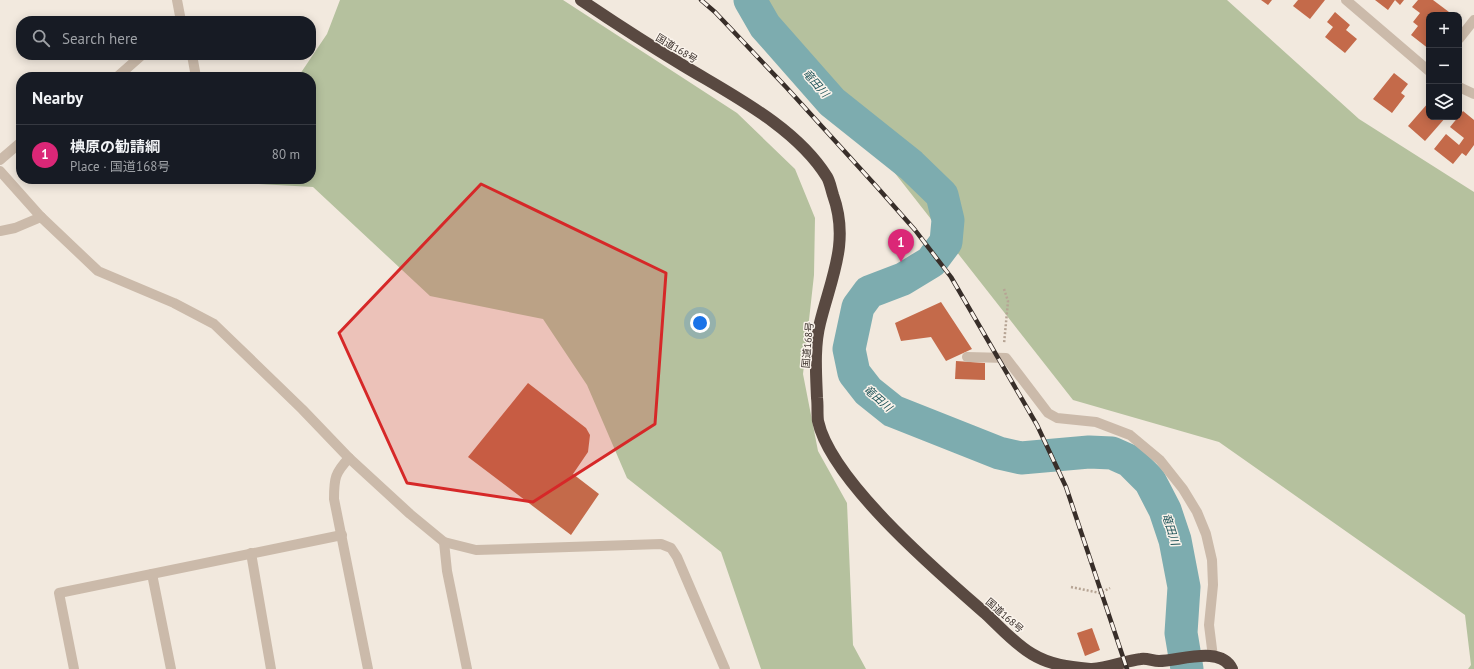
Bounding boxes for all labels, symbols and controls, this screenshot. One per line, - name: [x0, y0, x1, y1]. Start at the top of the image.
- map controls: [1426, 12, 1462, 120]
- button: +: [1426, 12, 1462, 48]
- search box: [16, 16, 316, 60]
- icon: search: [30, 27, 52, 49]
- text: Search here: [62, 29, 138, 48]
- street label: 国道168号: [654, 31, 700, 66]
- button: −: [1426, 48, 1462, 84]
- water label: 竜田川: [800, 66, 833, 101]
- button: layers: [1426, 84, 1462, 120]
- text: Nearby: [32, 87, 83, 109]
- text: 椣原の勧請綱: [70, 137, 160, 156]
- text: 1: [41, 146, 49, 163]
- text: 80 m: [272, 146, 300, 163]
- text: Place · 国道168号: [70, 158, 170, 175]
- pin: 1: [888, 229, 914, 262]
- your location: [690, 313, 710, 333]
- street label: 国道168号: [799, 321, 816, 369]
- water label: 竜田川: [861, 382, 896, 415]
- water label: 竜田川: [1159, 511, 1183, 548]
- street label: 国道168号: [983, 595, 1026, 635]

